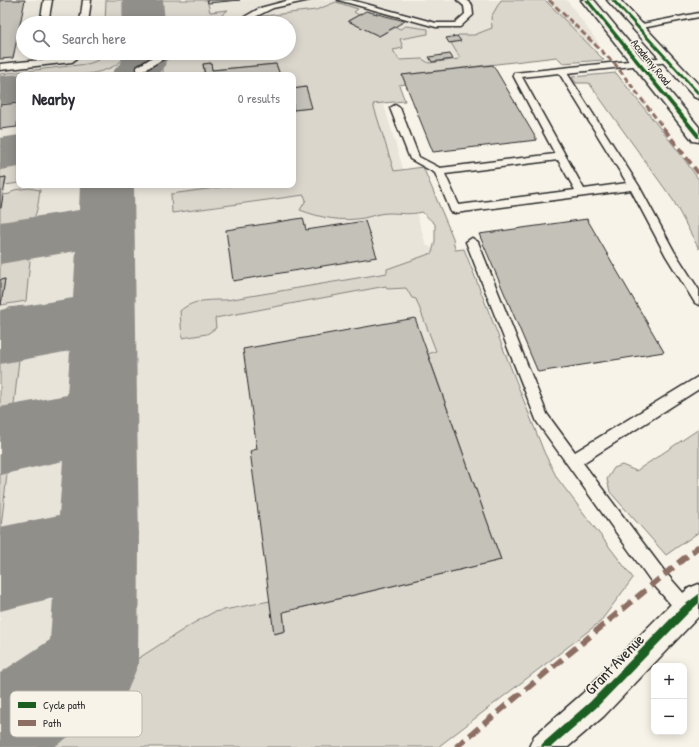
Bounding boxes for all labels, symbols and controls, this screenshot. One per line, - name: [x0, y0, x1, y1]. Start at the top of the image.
- search box: [16, 16, 296, 60]
- icon: search: [30, 27, 52, 49]
- text: Search here: [62, 28, 126, 49]
- street label: Academy Road: [628, 36, 674, 88]
- text: Nearby: [32, 87, 75, 110]
- text: 0 results: [238, 89, 280, 107]
- street label: Grant Avenue: [579, 628, 649, 699]
- map controls: [651, 663, 687, 735]
- button: +: [651, 663, 687, 699]
- legend: [10, 691, 142, 737]
- text: Cycle path: [43, 698, 86, 712]
- button: −: [651, 699, 687, 735]
- text: Path: [43, 716, 61, 730]

